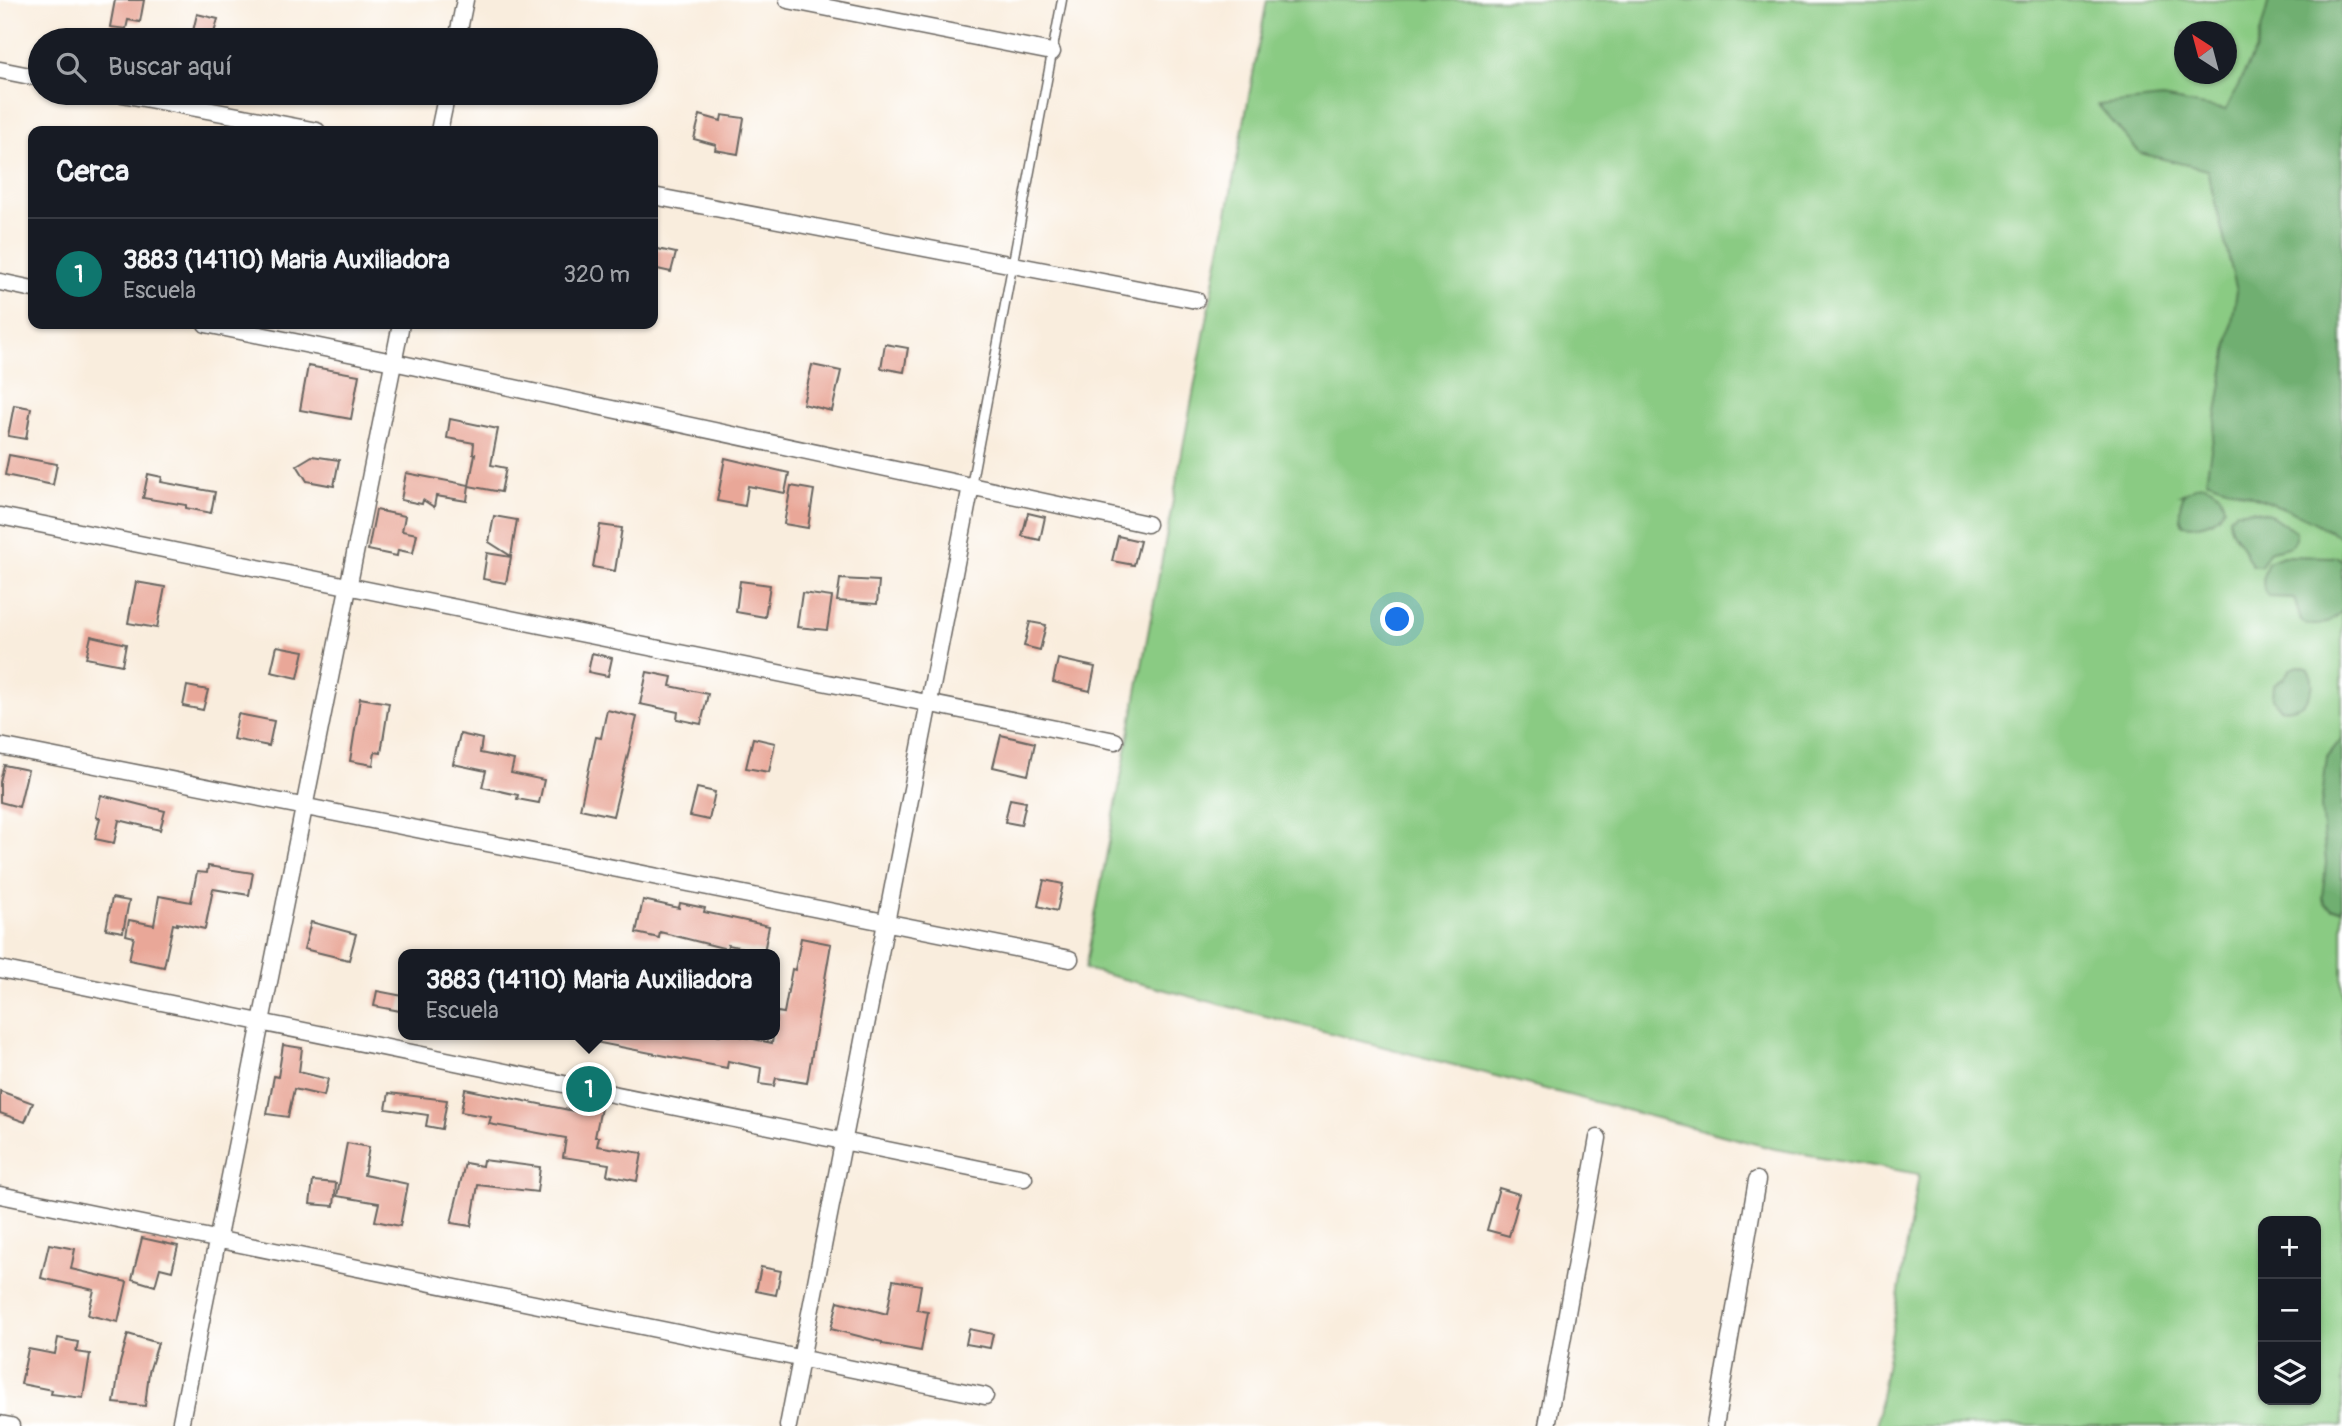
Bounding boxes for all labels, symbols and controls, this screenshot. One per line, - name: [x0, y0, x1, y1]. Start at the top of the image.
- north arrow: [2174, 21, 2237, 84]
- search box: [28, 28, 658, 105]
- icon: search: [52, 48, 90, 86]
- text: Buscar aquí: [108, 51, 232, 83]
- text: Cerca: [56, 153, 129, 190]
- text: 3883 (14110) Maria Auxiliadora: [123, 244, 450, 276]
- text: 1: [75, 260, 84, 289]
- text: 320 m: [563, 260, 630, 289]
- text: Escuela: [123, 276, 196, 305]
- your location: [1380, 602, 1414, 636]
- popup: [398, 949, 780, 1040]
- text: 3883 (14110) Maria Auxiliadora: [426, 964, 752, 996]
- text: Escuela: [426, 996, 499, 1025]
- pin: 1: [566, 1063, 612, 1115]
- map controls: [2258, 1216, 2321, 1405]
- button: +: [2258, 1216, 2321, 1279]
- button: −: [2258, 1279, 2321, 1342]
- button: layers: [2258, 1342, 2321, 1405]

